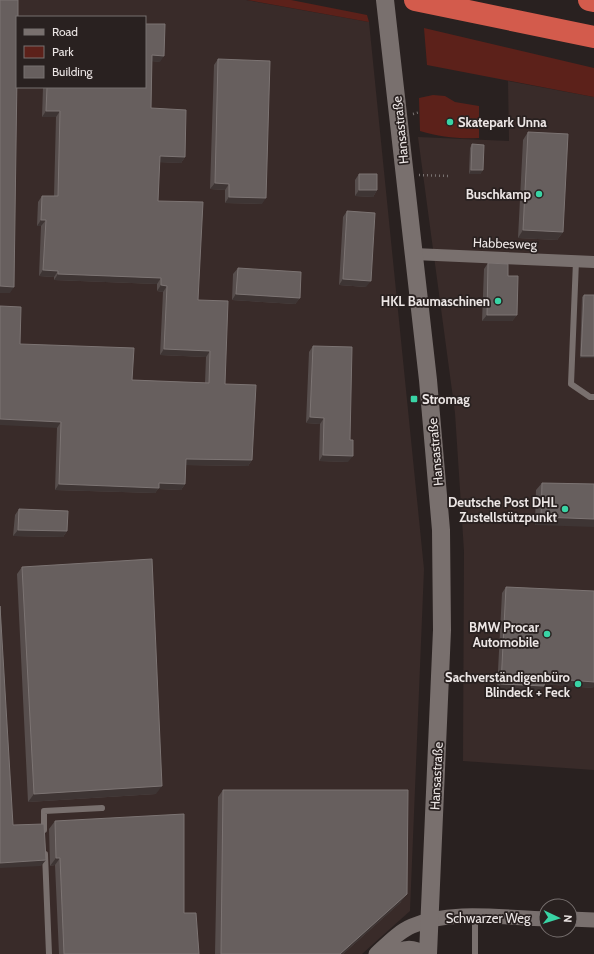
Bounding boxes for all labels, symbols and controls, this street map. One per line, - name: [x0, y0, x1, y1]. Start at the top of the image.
- legend: [16, 16, 146, 88]
- text: Road: [52, 24, 78, 39]
- text: Park: [52, 44, 74, 59]
- text: Building: [52, 64, 94, 79]
- street label: Hansastraße: [388, 95, 412, 165]
- place label: Skatepark Unna: [458, 114, 547, 130]
- marker: Skatepark Unna: [445, 117, 455, 127]
- place label: Buschkamp: [466, 186, 532, 202]
- marker: Buschkamp: [534, 189, 544, 199]
- street label: Habbesweg: [473, 234, 538, 252]
- place label: HKL Baumaschinen: [381, 293, 490, 309]
- marker: HKL Baumaschinen: [493, 296, 503, 306]
- place label: Stromag: [422, 391, 470, 407]
- marker: Stromag: [409, 394, 419, 404]
- street label: Hansastraße: [424, 417, 446, 487]
- place label: Deutsche Post DHL Zustellstützpunkt: [448, 494, 558, 525]
- marker: Deutsche Post DHL Zustellstützpunkt: [560, 504, 570, 514]
- place label: BMW Procar Automobile: [469, 619, 540, 650]
- marker: BMW Procar Automobile: [542, 629, 552, 639]
- place label: Sachverständigenbüro Blindeck + Feck: [445, 669, 571, 700]
- marker: Sachverständigenbüro Blindeck + Feck: [573, 679, 583, 689]
- street label: Hansastraße: [426, 741, 446, 811]
- north arrow: [538, 898, 578, 938]
- street label: Schwarzer Weg: [446, 910, 531, 926]
- text: N: [561, 914, 575, 923]

